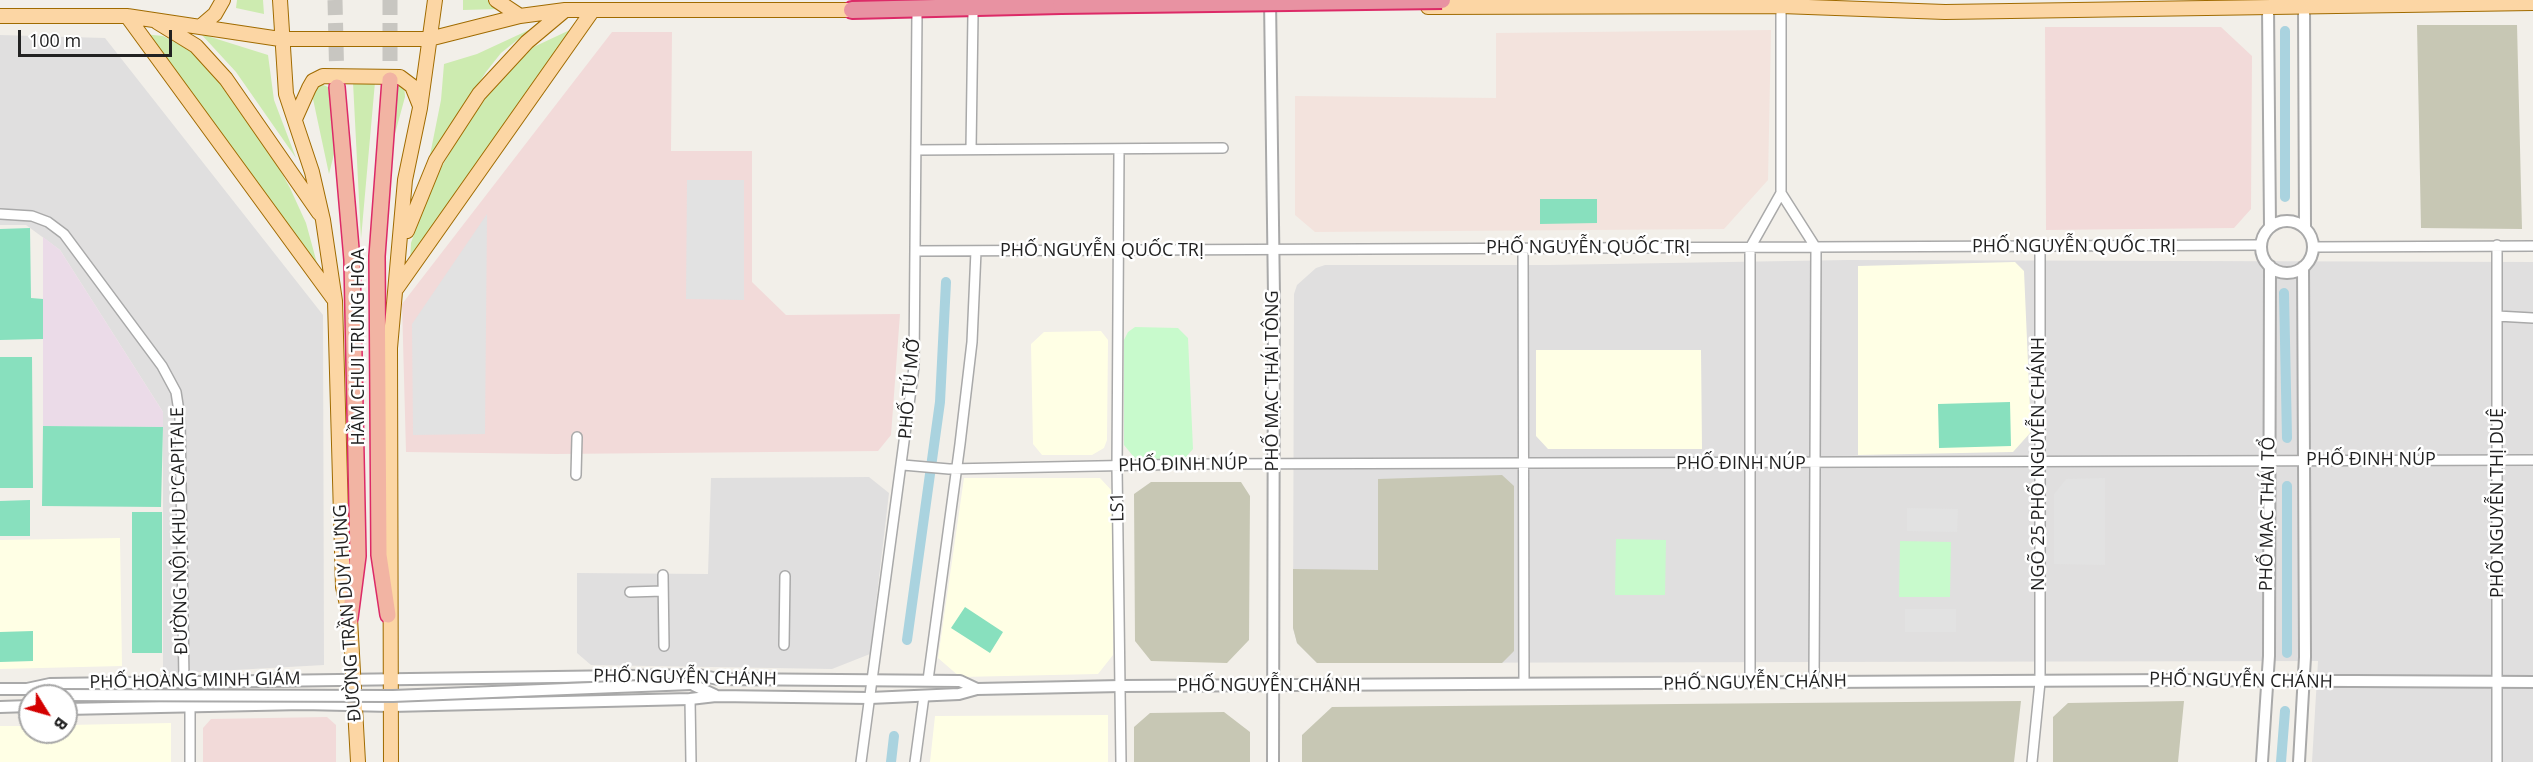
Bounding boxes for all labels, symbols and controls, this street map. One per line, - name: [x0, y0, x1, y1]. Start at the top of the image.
- scale bar: [21, 18, 176, 56]
- text: 100 m: [29, 28, 81, 52]
- street label: PHỐ NGUYỄN QUỐC TRỊ: [1972, 236, 2176, 258]
- street label: PHỐ NGUYỄN QUỐC TRỊ: [1486, 237, 1690, 259]
- street label: PHỐ NGUYỄN QUỐC TRỊ: [1000, 240, 1204, 262]
- street label: HẦM CHUI TRUNG HÒA: [348, 248, 370, 446]
- street label: PHỐ MẠC THÁI TÔNG: [1262, 290, 1284, 472]
- street label: NGÕ 25 PHỐ NGUYỄN CHÁNH: [2028, 337, 2050, 591]
- street label: PHỐ TÚ MỠ: [895, 338, 925, 440]
- street label: ĐƯỜNG NỘI KHU D'CAPITALE: [167, 407, 193, 655]
- street label: PHỐ NGUYỄN THỊ DUỆ: [2487, 408, 2509, 598]
- street label: PHỐ MẠC THÁI TỔ: [2256, 437, 2280, 591]
- street label: PHỐ ĐINH NÚP: [2306, 449, 2436, 471]
- street label: PHỐ ĐINH NÚP: [1118, 453, 1248, 477]
- street label: PHỐ ĐINH NÚP: [1676, 453, 1806, 475]
- street label: LS1: [1107, 492, 1129, 522]
- street label: ĐƯỜNG TRẦN DUY HƯNG: [330, 504, 366, 722]
- street label: PHỐ NGUYỄN CHÁNH: [593, 666, 777, 690]
- street label: PHỐ HOÀNG MINH GIÁM: [89, 668, 301, 694]
- street label: PHỐ NGUYỄN CHÁNH: [2149, 669, 2333, 693]
- street label: PHỐ NGUYỄN CHÁNH: [1663, 671, 1847, 695]
- street label: PHỐ NGUYỄN CHÁNH: [1177, 675, 1361, 697]
- north arrow: [18, 684, 78, 744]
- text: B: [49, 713, 73, 735]

